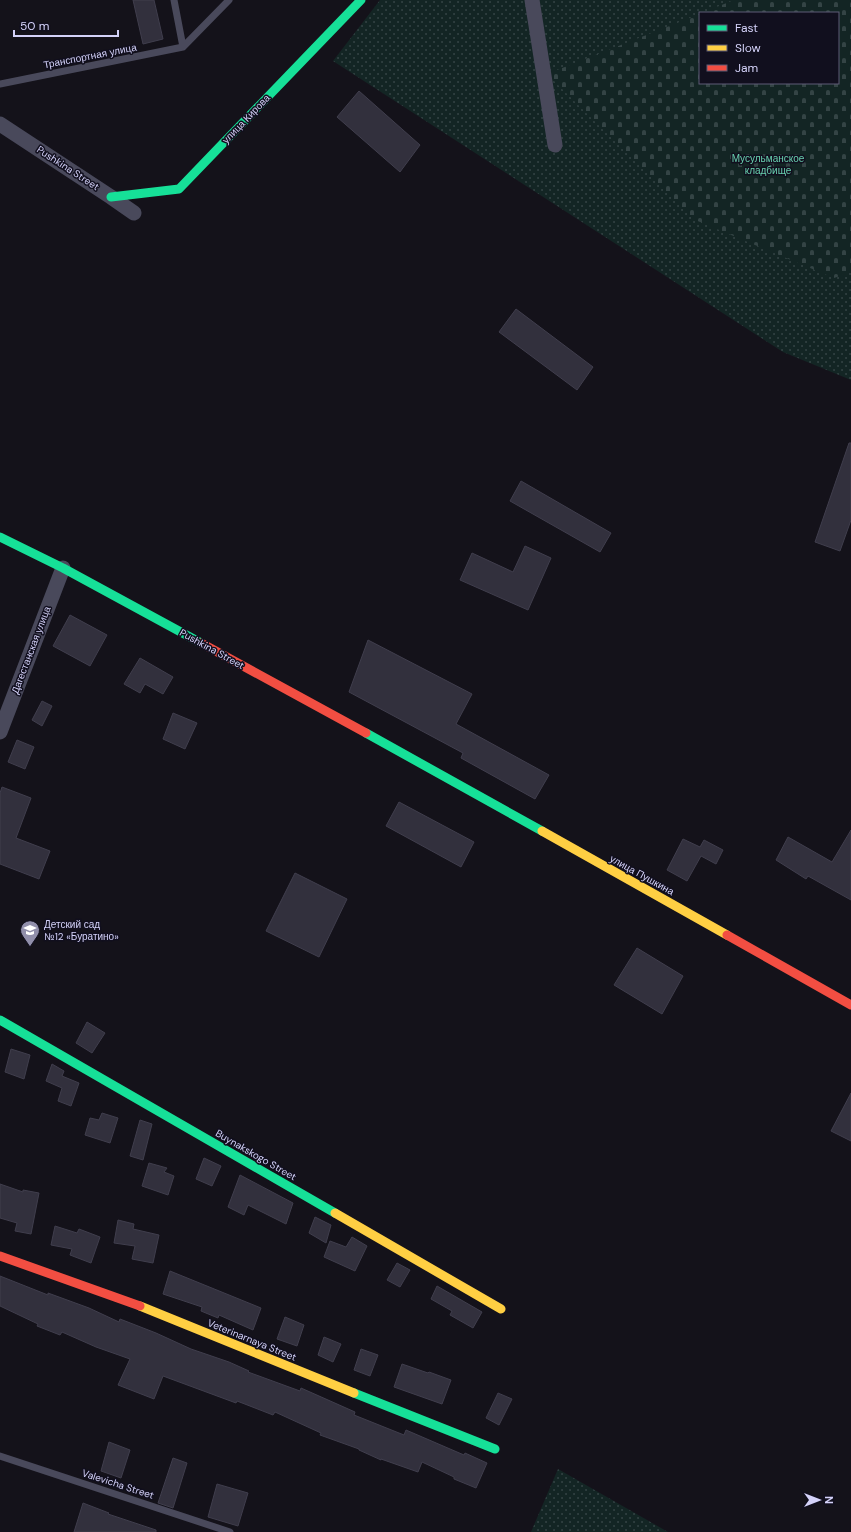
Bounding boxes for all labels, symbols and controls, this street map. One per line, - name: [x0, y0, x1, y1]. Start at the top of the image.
- scale bar: [14, 12, 118, 38]
- legend: [699, 12, 839, 84]
- text: 50 m: [20, 18, 49, 34]
- text: Fast: [735, 20, 758, 36]
- street label: Транспортная улица: [42, 40, 138, 71]
- text: Slow: [735, 40, 761, 56]
- text: Jam: [735, 60, 758, 76]
- street label: улица Кирова: [219, 91, 273, 146]
- street label: Pushkina Street: [34, 143, 102, 193]
- park label: Мусульманское кладбище: [732, 152, 805, 177]
- street label: Дагестанская улица: [8, 604, 54, 696]
- street label: Pushkina Street: [177, 626, 247, 672]
- street label: улица Пушкина: [608, 852, 677, 898]
- place label: Детский сад №12 «Буратино»: [44, 918, 119, 943]
- school or university icon: Детский сад №12 «Буратино»: [19, 919, 41, 947]
- street label: Buynakskogo Street: [213, 1127, 299, 1183]
- street label: Veterinarnaya Street: [206, 1316, 298, 1364]
- street label: Valevicha Street: [80, 1466, 156, 1502]
- north arrow: [799, 1480, 839, 1520]
- text: N: [822, 1496, 836, 1504]

